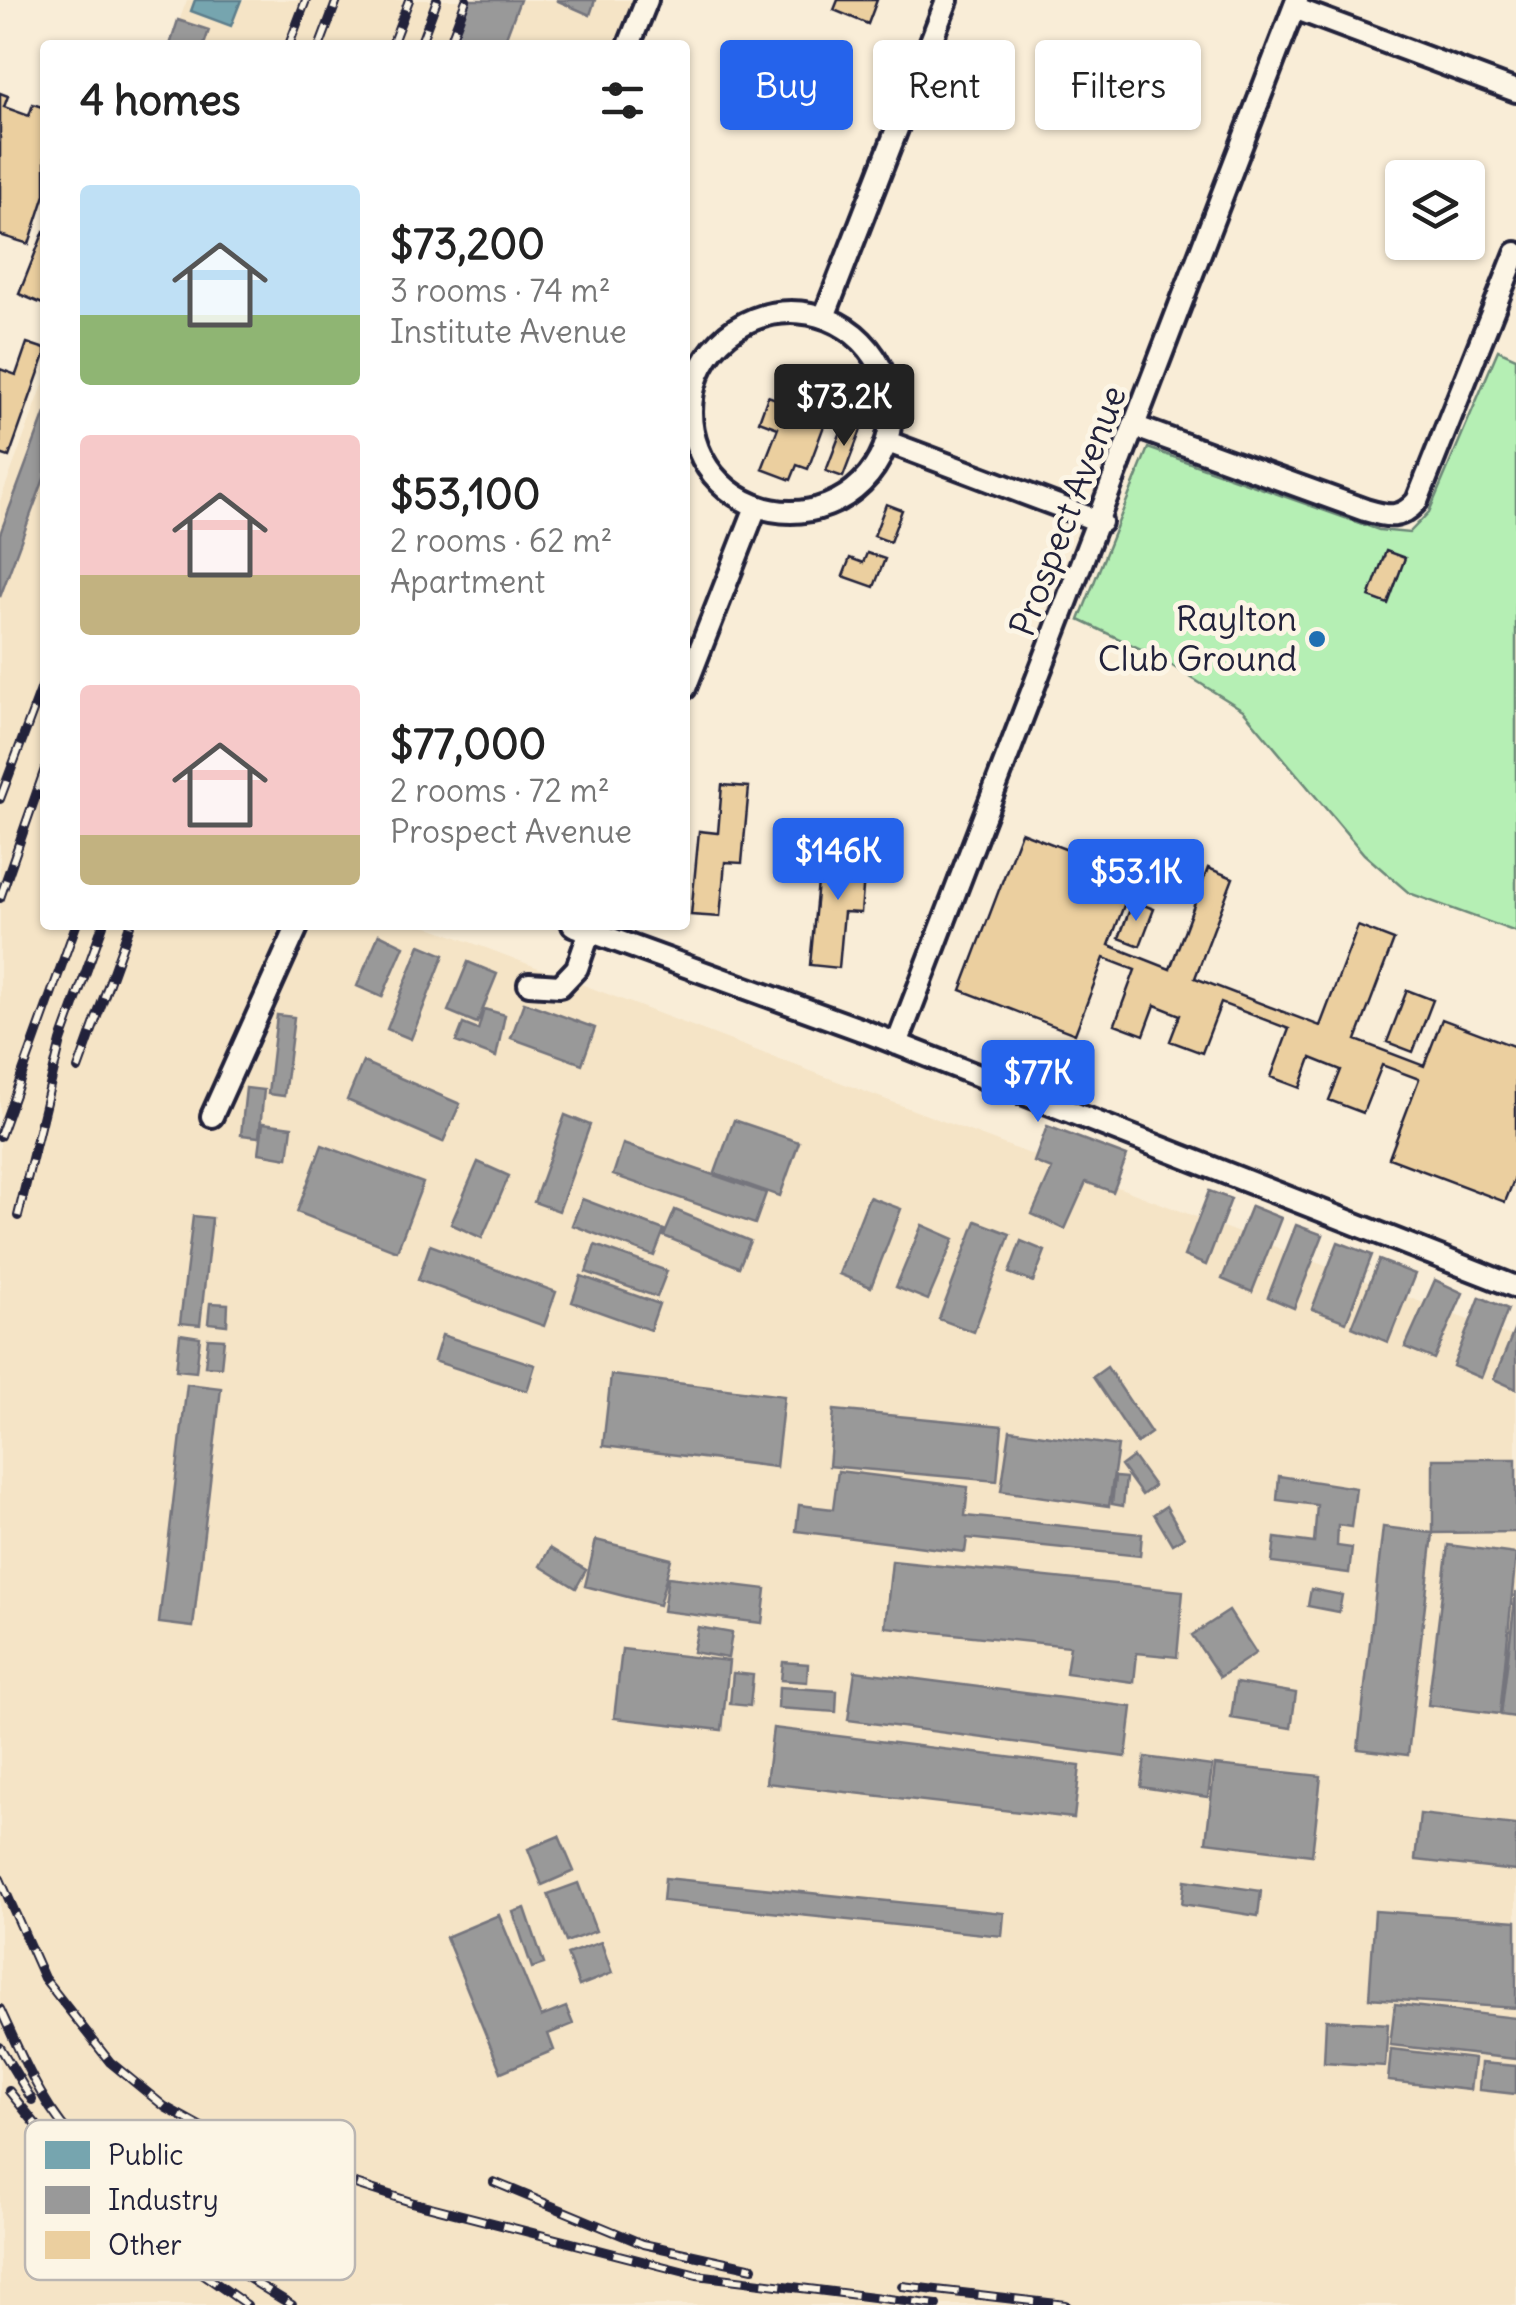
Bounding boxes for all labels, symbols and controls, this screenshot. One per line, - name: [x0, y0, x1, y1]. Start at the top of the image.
- chip: Buy: [720, 40, 853, 130]
- chip: Rent: [873, 40, 1015, 130]
- chip: Filters: [1035, 40, 1201, 130]
- icon: filters: [595, 73, 650, 128]
- text: 4 homes: [80, 74, 241, 126]
- map controls: [1385, 160, 1485, 260]
- button: layers: [1385, 160, 1485, 260]
- text: $73,200: [390, 218, 545, 270]
- icon: home: [160, 225, 280, 345]
- text: 3 rooms · 74 m²: [390, 270, 611, 311]
- text: Institute Avenue: [390, 311, 627, 352]
- pin: $73.2K: [763, 364, 925, 449]
- text: $73.2K: [796, 376, 892, 417]
- street label: Prospect Avenue: [999, 379, 1135, 642]
- text: $53,100: [390, 468, 540, 520]
- icon: home: [160, 475, 280, 595]
- text: 2 rooms · 62 m²: [390, 520, 613, 561]
- text: Apartment: [390, 561, 545, 602]
- place label: Raylton Club Ground: [1098, 596, 1297, 680]
- marker: Raylton Club Ground: [1306, 628, 1328, 650]
- text: $77,000: [390, 718, 546, 770]
- icon: home: [160, 725, 280, 845]
- text: 2 rooms · 72 m²: [390, 770, 610, 811]
- text: Prospect Avenue: [390, 811, 632, 852]
- pin: $146K: [768, 818, 908, 903]
- text: $146K: [795, 830, 881, 871]
- pin: $53.1K: [1055, 839, 1217, 924]
- text: $53.1K: [1090, 851, 1182, 892]
- pin: $77K: [979, 1040, 1097, 1125]
- text: $77K: [1004, 1052, 1072, 1093]
- legend: [25, 2120, 355, 2280]
- text: Public: [108, 2137, 183, 2173]
- text: Industry: [108, 2182, 219, 2218]
- text: Other: [108, 2227, 182, 2263]

